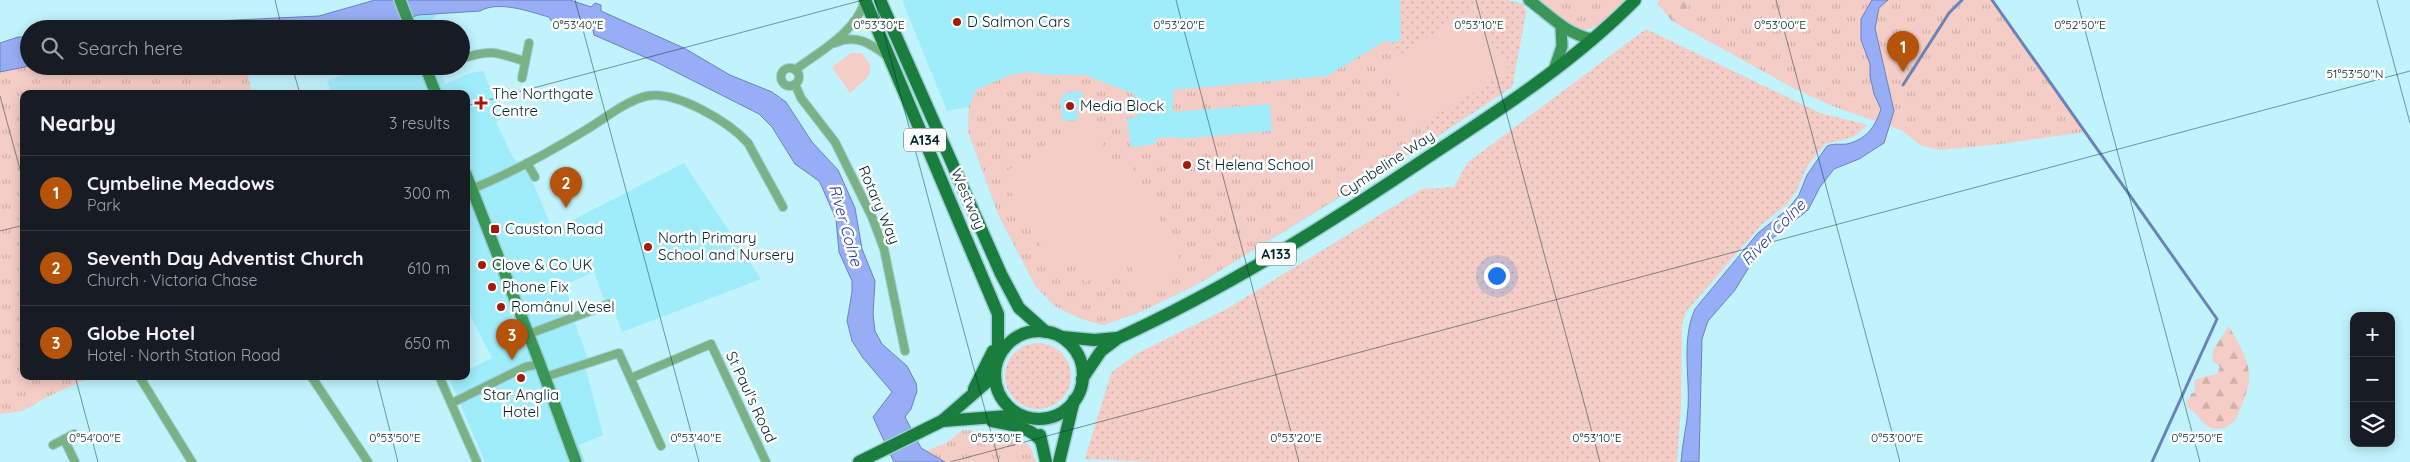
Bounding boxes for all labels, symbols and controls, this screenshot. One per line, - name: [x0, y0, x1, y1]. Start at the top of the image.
- place label: D Salmon Cars: [967, 12, 1070, 31]
- marker: D Salmon Cars: [951, 16, 963, 28]
- text: 0°53'40"E: [552, 17, 604, 32]
- text: 0°53'30"E: [853, 17, 905, 32]
- text: 0°53'20"E: [1153, 17, 1205, 32]
- text: 0°53'10"E: [1454, 17, 1504, 32]
- text: 0°53'00"E: [1754, 17, 1806, 32]
- text: 0°52'50"E: [2054, 17, 2106, 32]
- search box: [20, 20, 470, 75]
- pin: 1: [1887, 31, 1919, 72]
- icon: search: [38, 34, 66, 62]
- text: Search here: [78, 36, 183, 60]
- text: 51°53'50"N: [2326, 66, 2384, 81]
- place label: The Northgate Centre: [492, 84, 593, 120]
- marker: The Northgate Centre: [474, 96, 488, 110]
- place label: Media Block: [1080, 96, 1164, 115]
- marker: Media Block: [1064, 100, 1076, 112]
- text: Nearby: [40, 110, 116, 136]
- text: 3 results: [389, 113, 450, 133]
- street label: Cymbeline Way: [1336, 126, 1438, 201]
- road number: A134: [904, 128, 946, 152]
- place label: St Helena School: [1197, 155, 1314, 174]
- marker: St Helena School: [1181, 159, 1193, 171]
- street label: Rotary Way: [854, 163, 905, 247]
- street label: Westway: [947, 165, 990, 232]
- pin: 2: [550, 167, 582, 208]
- text: Cymbeline Meadows: [87, 171, 274, 195]
- water label: River Colne: [825, 182, 867, 269]
- text: 1: [53, 183, 59, 203]
- text: 300 m: [404, 183, 450, 203]
- water label: River Colne: [1737, 194, 1810, 269]
- text: Park: [87, 195, 121, 215]
- place label: Causton Road: [505, 219, 603, 238]
- marker: Causton Road: [489, 223, 501, 235]
- place label: North Primary School and Nursery: [658, 228, 794, 264]
- marker: North Primary School and Nursery: [642, 241, 654, 253]
- road number: A133: [1256, 242, 1296, 266]
- text: Seventh Day Adventist Church: [87, 246, 364, 270]
- place label: Clove & Co UK: [492, 255, 593, 274]
- text: 2: [51, 258, 61, 278]
- text: 610 m: [407, 258, 450, 278]
- marker: Clove & Co UK: [476, 259, 488, 271]
- your location: [1484, 263, 1510, 289]
- text: Church · Victoria Chase: [87, 270, 257, 290]
- place label: Phone Fix: [502, 277, 569, 296]
- marker: Phone Fix: [486, 281, 498, 293]
- place label: Românul Vesel: [511, 297, 615, 316]
- marker: Românul Vesel: [495, 301, 507, 313]
- map controls: [2350, 312, 2395, 447]
- button: +: [2350, 312, 2395, 357]
- pin: 3: [496, 319, 528, 360]
- text: Globe Hotel: [87, 321, 195, 345]
- text: 3: [52, 333, 60, 353]
- text: 650 m: [404, 333, 450, 353]
- text: Hotel · North Station Road: [87, 345, 280, 365]
- street label: St Paul's Road: [722, 348, 781, 446]
- button: −: [2350, 357, 2395, 402]
- marker: Star Anglia Hotel: [515, 372, 527, 384]
- place label: Star Anglia Hotel: [483, 385, 559, 421]
- button: layers: [2350, 402, 2395, 447]
- text: 0°54'00"E: [69, 430, 121, 445]
- text: 0°53'50"E: [369, 430, 421, 445]
- text: 0°53'40"E: [670, 430, 722, 445]
- text: 0°53'30"E: [970, 430, 1022, 445]
- text: 0°53'20"E: [1270, 430, 1322, 445]
- text: 0°53'10"E: [1572, 430, 1622, 445]
- text: 0°53'00"E: [1871, 430, 1923, 445]
- text: 0°52'50"E: [2171, 430, 2223, 445]

